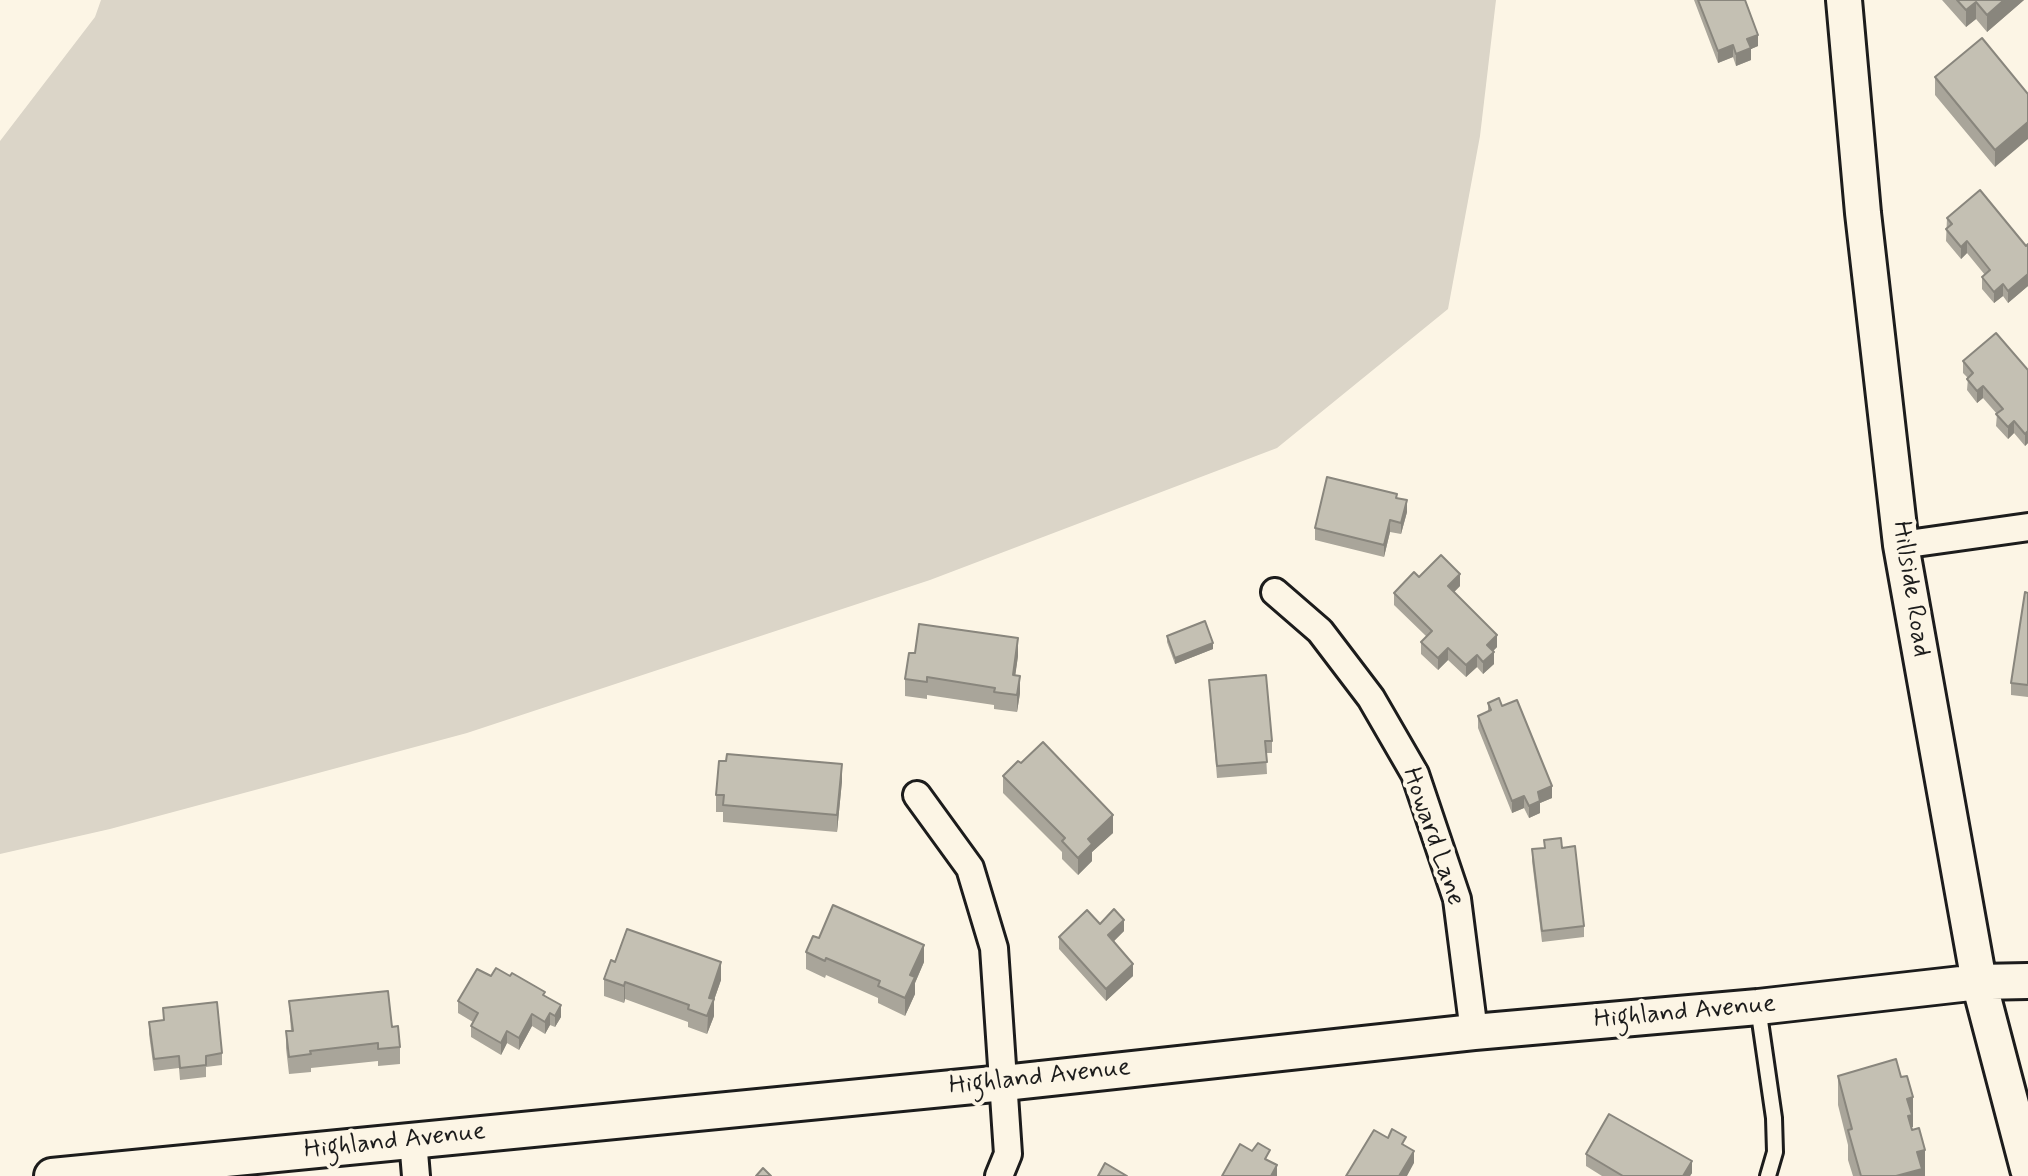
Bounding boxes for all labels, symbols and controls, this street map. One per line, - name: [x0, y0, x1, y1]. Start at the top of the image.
- street label: Hillside Road: [1884, 519, 1936, 659]
- street label: Howard Lane: [1394, 764, 1470, 910]
- street label: Highland Avenue: [1593, 990, 1777, 1036]
- street label: Highland Avenue: [948, 1053, 1132, 1103]
- street label: Highland Avenue: [303, 1117, 487, 1167]

